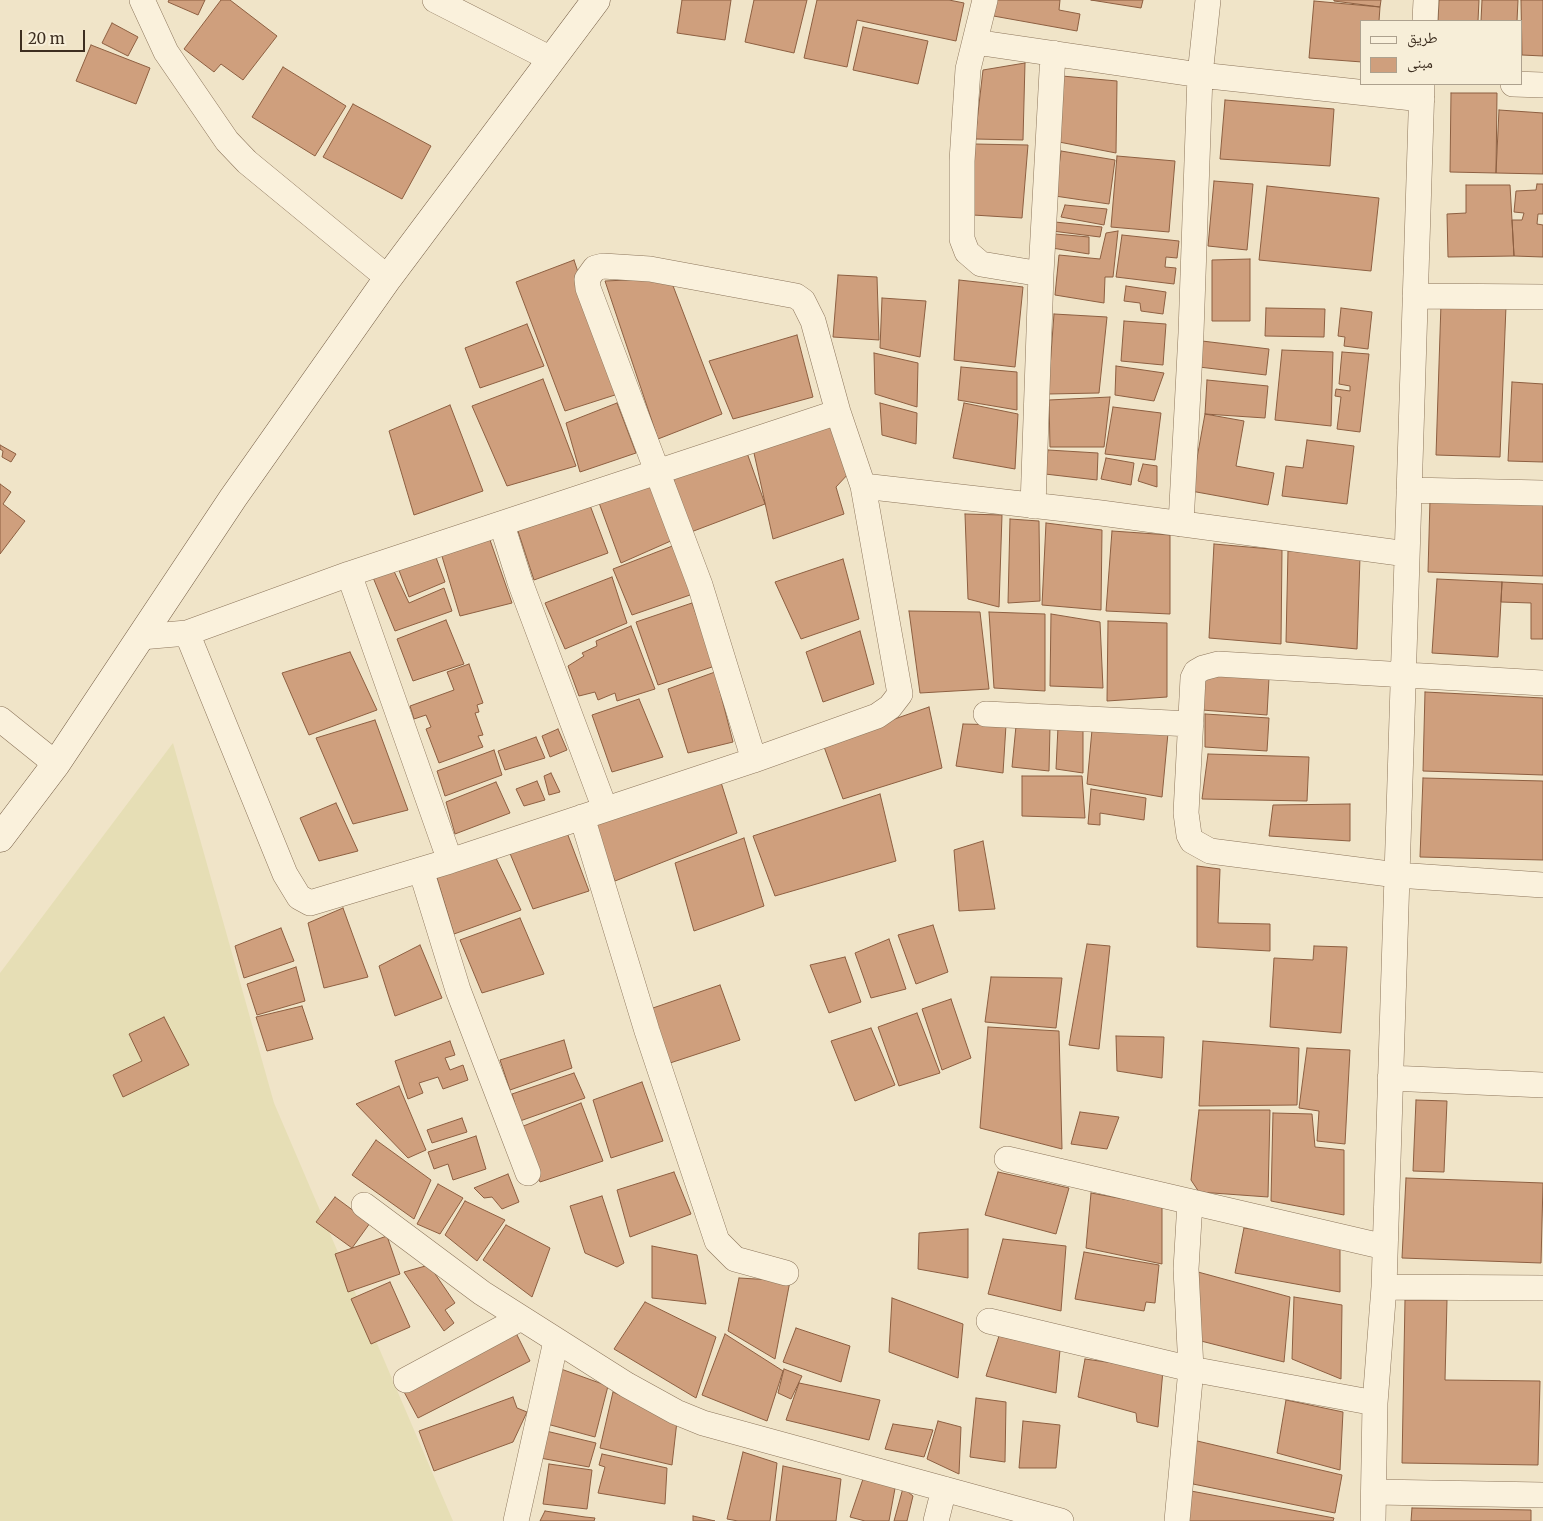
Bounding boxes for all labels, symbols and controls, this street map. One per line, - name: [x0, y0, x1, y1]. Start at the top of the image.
- scale bar: [22, 20, 88, 52]
- legend: [1360, 20, 1523, 85]
- text: طريق: [1407, 28, 1438, 47]
- text: 20 m: [28, 29, 65, 48]
- text: مبنى: [1407, 53, 1433, 72]

